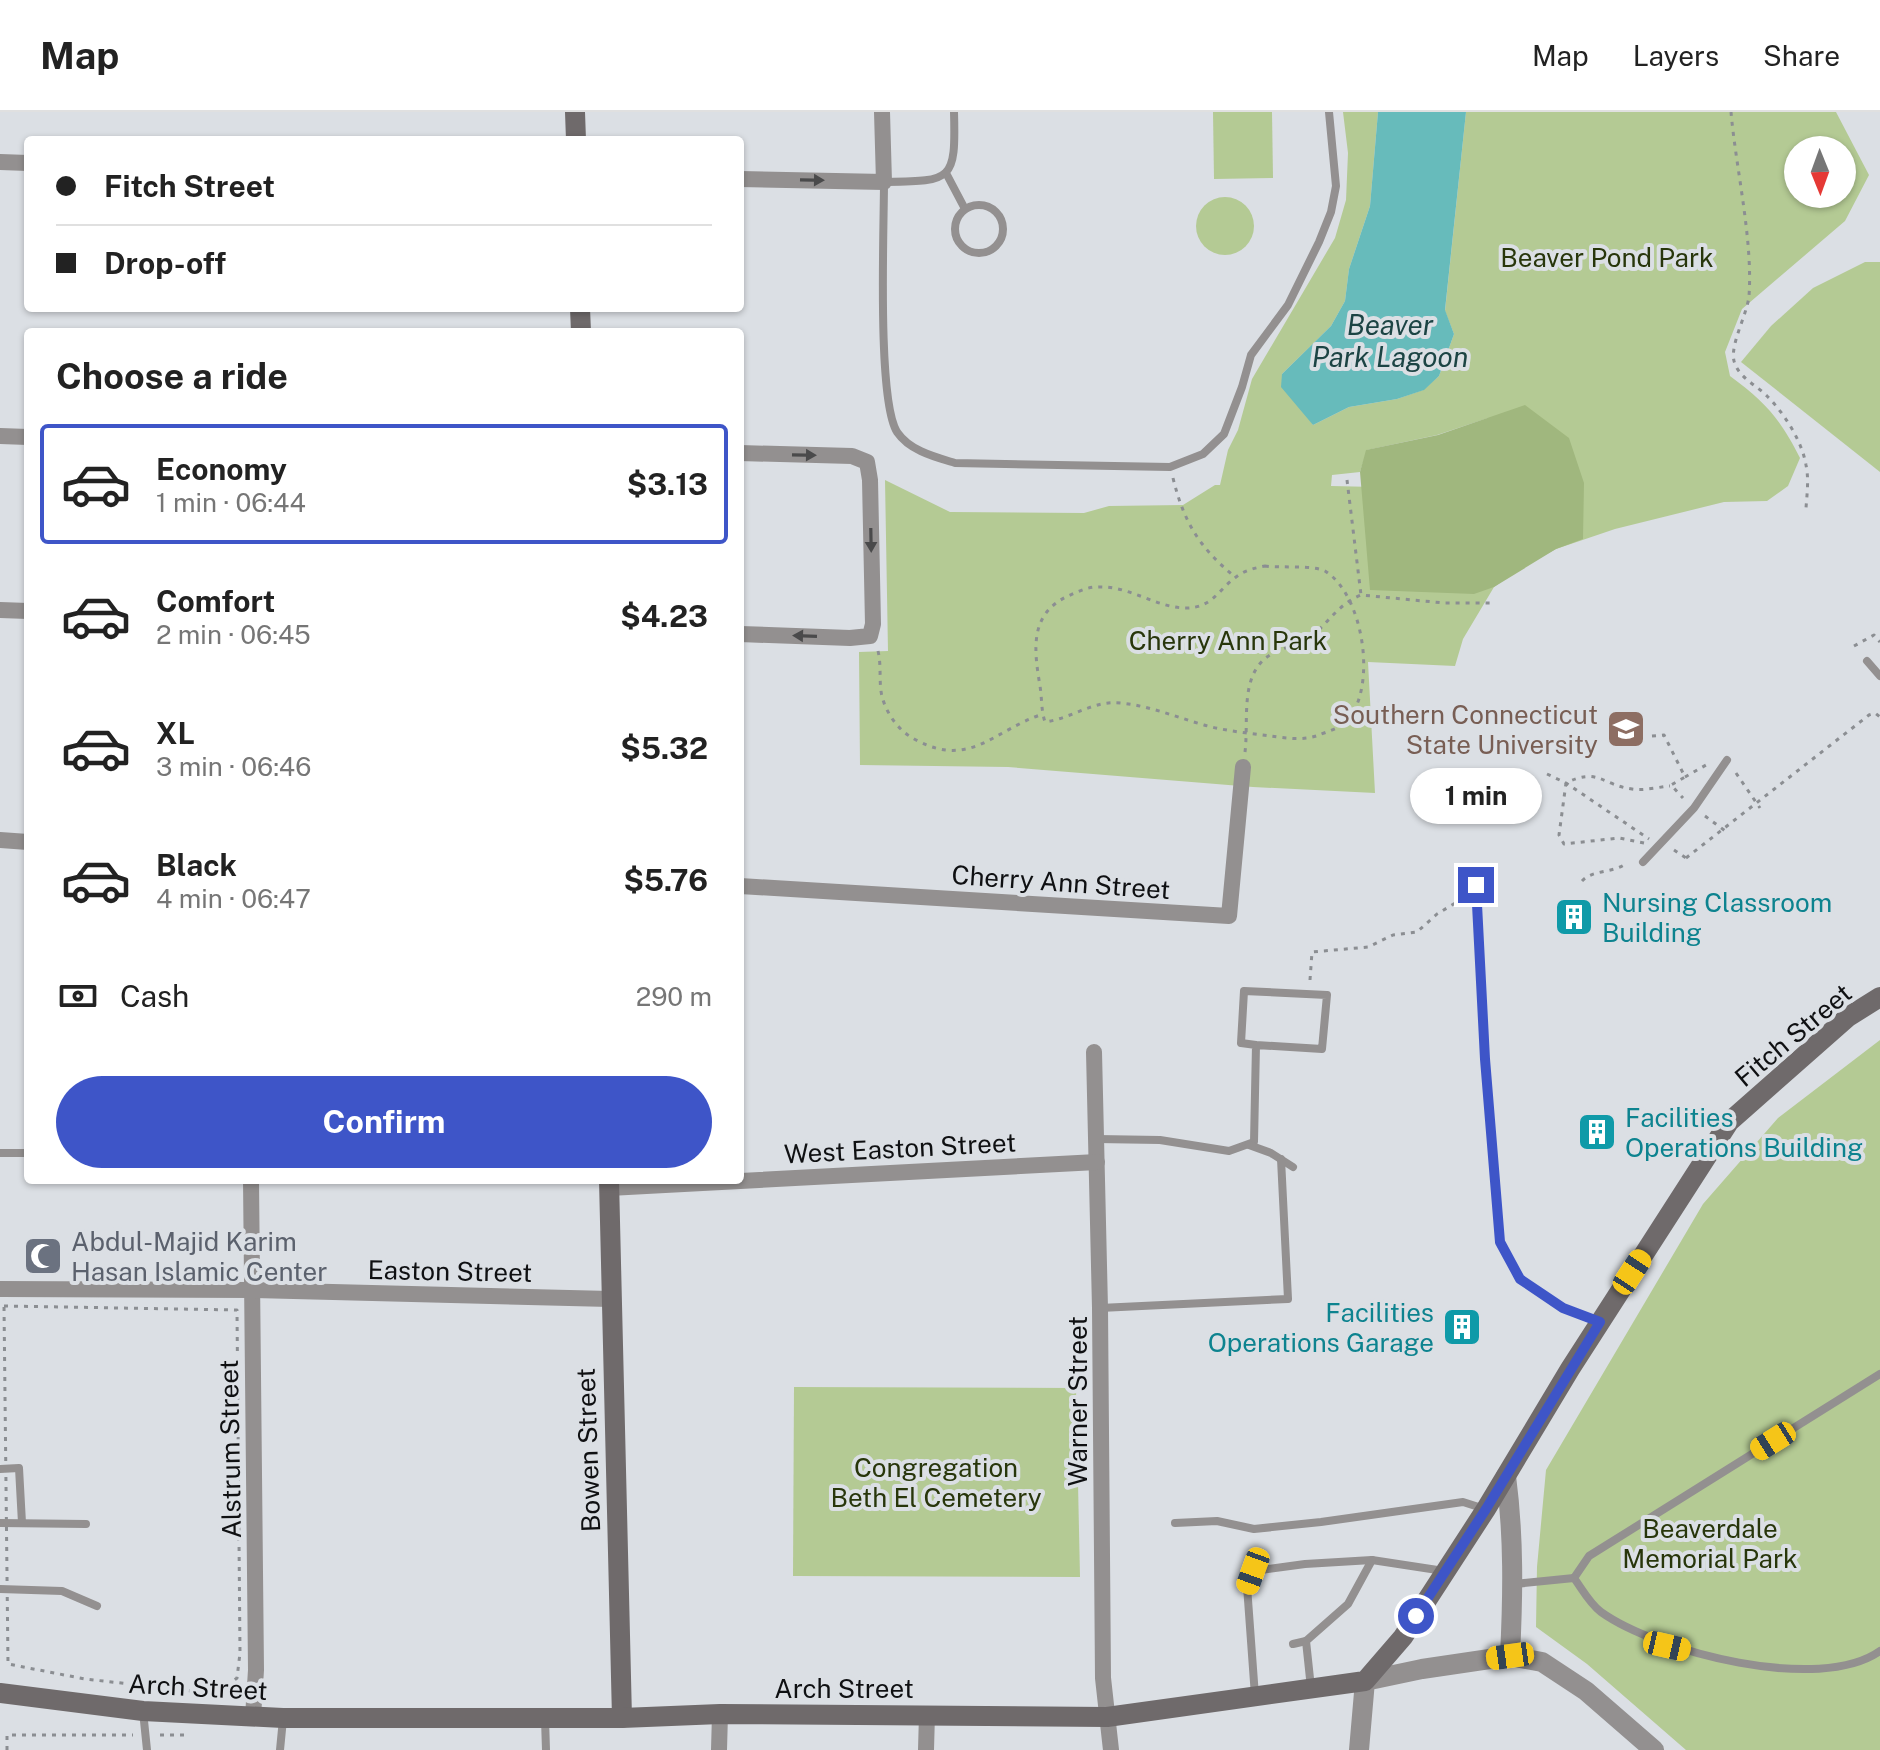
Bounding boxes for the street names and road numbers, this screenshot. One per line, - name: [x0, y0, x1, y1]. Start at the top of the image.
- street label: Cherry Ann Street: [951, 859, 1171, 905]
- street label: Fitch Street: [1728, 977, 1858, 1093]
- street label: West Easton Street: [783, 1126, 1017, 1170]
- street label: Easton Street: [367, 1254, 533, 1288]
- street label: Warner Street: [1062, 1316, 1093, 1486]
- street label: Alstrum Street: [213, 1359, 247, 1539]
- street label: Bowen Street: [570, 1367, 606, 1533]
- street label: Arch Street: [127, 1668, 269, 1706]
- street label: Arch Street: [774, 1673, 914, 1704]

